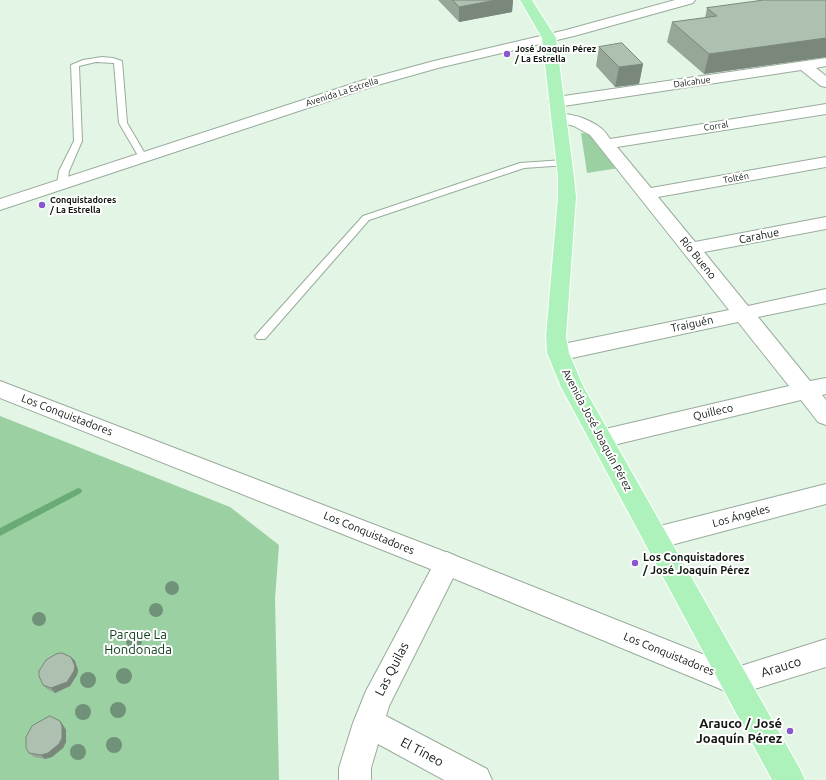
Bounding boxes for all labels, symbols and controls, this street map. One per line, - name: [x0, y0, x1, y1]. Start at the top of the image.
- place label: José Joaquín Pérez / La Estrella: [515, 44, 596, 65]
- marker: José Joaquín Pérez / La Estrella: [502, 49, 512, 59]
- street label: Dalcahue: [673, 74, 711, 90]
- street label: Avenida La Estrella: [304, 75, 380, 109]
- street label: Corral: [703, 119, 729, 133]
- street label: Toltén: [722, 170, 750, 186]
- place label: Conquistadores / La Estrella: [50, 195, 116, 216]
- marker: Conquistadores / La Estrella: [37, 200, 47, 210]
- street label: Carahue: [738, 226, 780, 246]
- street label: Río Bueno: [677, 234, 719, 282]
- street label: Traiguén: [670, 313, 714, 335]
- street label: Avenida José Joaquín Pérez: [559, 367, 635, 493]
- street label: Los Conquistadores: [19, 391, 115, 439]
- street label: Quilleco: [692, 401, 734, 423]
- street label: Los Ángeles: [711, 502, 771, 530]
- street label: Los Conquistadores: [322, 509, 416, 557]
- place label: Los Conquistadores / José Joaquín Pérez: [643, 550, 749, 576]
- marker: Los Conquistadores / José Joaquín Pérez: [630, 558, 640, 568]
- park label: Parque La Hondonada: [104, 627, 172, 658]
- street label: Los Conquistadores: [622, 630, 716, 678]
- street label: Las Quilas: [372, 639, 412, 699]
- street label: Arauco: [759, 654, 803, 680]
- place label: Arauco / José Joaquín Pérez: [696, 716, 782, 747]
- marker: Arauco / José Joaquín Pérez: [785, 726, 795, 736]
- street label: El Tineo: [398, 734, 446, 770]

